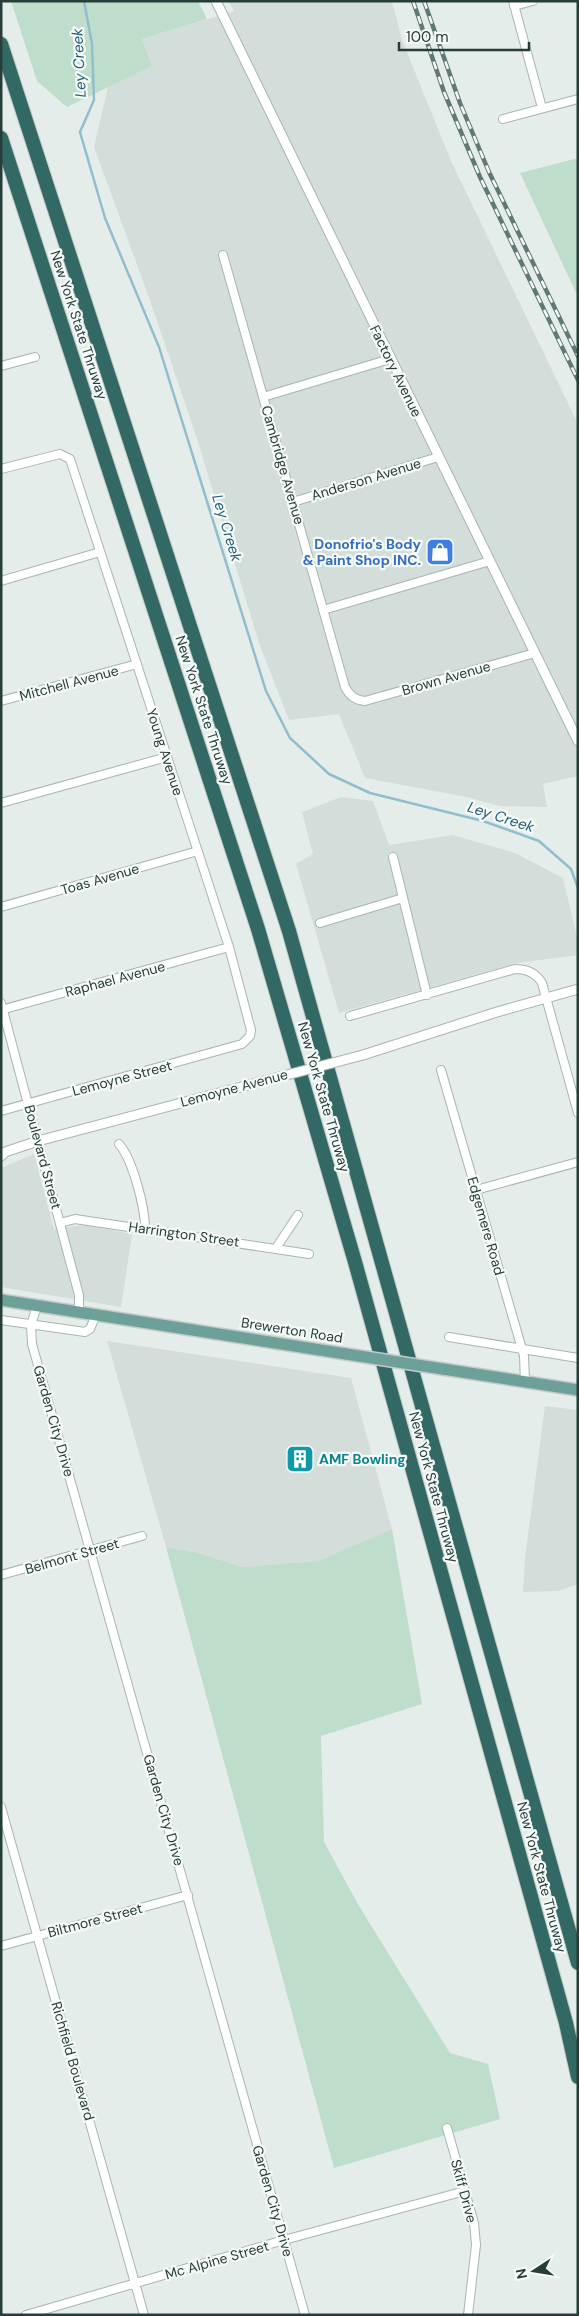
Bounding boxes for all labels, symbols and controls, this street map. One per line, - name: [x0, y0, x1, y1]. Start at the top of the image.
- scale bar: [399, 20, 529, 52]
- text: 100 m: [406, 27, 449, 47]
- water label: Ley Creek: [67, 28, 91, 98]
- street label: New York State Thruway: [46, 248, 112, 402]
- street label: Factory Avenue: [366, 322, 426, 420]
- street label: Cambridge Avenue: [257, 403, 309, 527]
- street label: Anderson Avenue: [309, 454, 423, 504]
- water label: Ley Creek: [207, 492, 247, 564]
- place label: Donofrio's Body & Paint Shop INC.: [303, 535, 422, 569]
- shop icon: Donofrio's Body & Paint Shop INC.: [425, 537, 455, 567]
- street label: New York State Thruway: [171, 633, 237, 787]
- street label: Brown Avenue: [400, 657, 492, 699]
- street label: Mitchell Avenue: [17, 661, 121, 705]
- street label: Young Avenue: [142, 706, 188, 798]
- water label: Ley Creek: [465, 797, 537, 837]
- street label: Toas Avenue: [59, 859, 141, 899]
- street label: Raphael Avenue: [63, 957, 167, 1001]
- street label: New York State Thruway: [294, 1020, 354, 1174]
- street label: Lemoyne Street: [70, 1056, 174, 1100]
- street label: Lemoyne Avenue: [178, 1065, 290, 1111]
- street label: Boulevard Street: [20, 1103, 66, 1211]
- street label: Edgemere Road: [463, 1175, 509, 1277]
- street label: Harrington Street: [127, 1217, 241, 1251]
- street label: Brewerton Road: [240, 1313, 344, 1347]
- street label: Garden City Drive: [29, 1363, 79, 1479]
- street label: New York State Thruway: [405, 1410, 463, 1565]
- building icon: AMF Bowling: [285, 1444, 315, 1474]
- place label: AMF Bowling: [319, 1450, 406, 1468]
- street label: Belmont Street: [23, 1534, 121, 1578]
- street label: Garden City Drive: [139, 1752, 189, 1868]
- street label: New York State Thruway: [513, 1800, 571, 1955]
- street label: Biltmore Street: [46, 1899, 144, 1941]
- street label: Richfield Boulevard: [47, 1999, 99, 2123]
- street label: Garden City Drive: [248, 2143, 298, 2259]
- street label: Skiff Drive: [447, 2157, 481, 2225]
- street label: Mc Alpine Street: [163, 2237, 271, 2283]
- north arrow: [509, 2246, 559, 2296]
- text: N: [511, 2267, 531, 2281]

